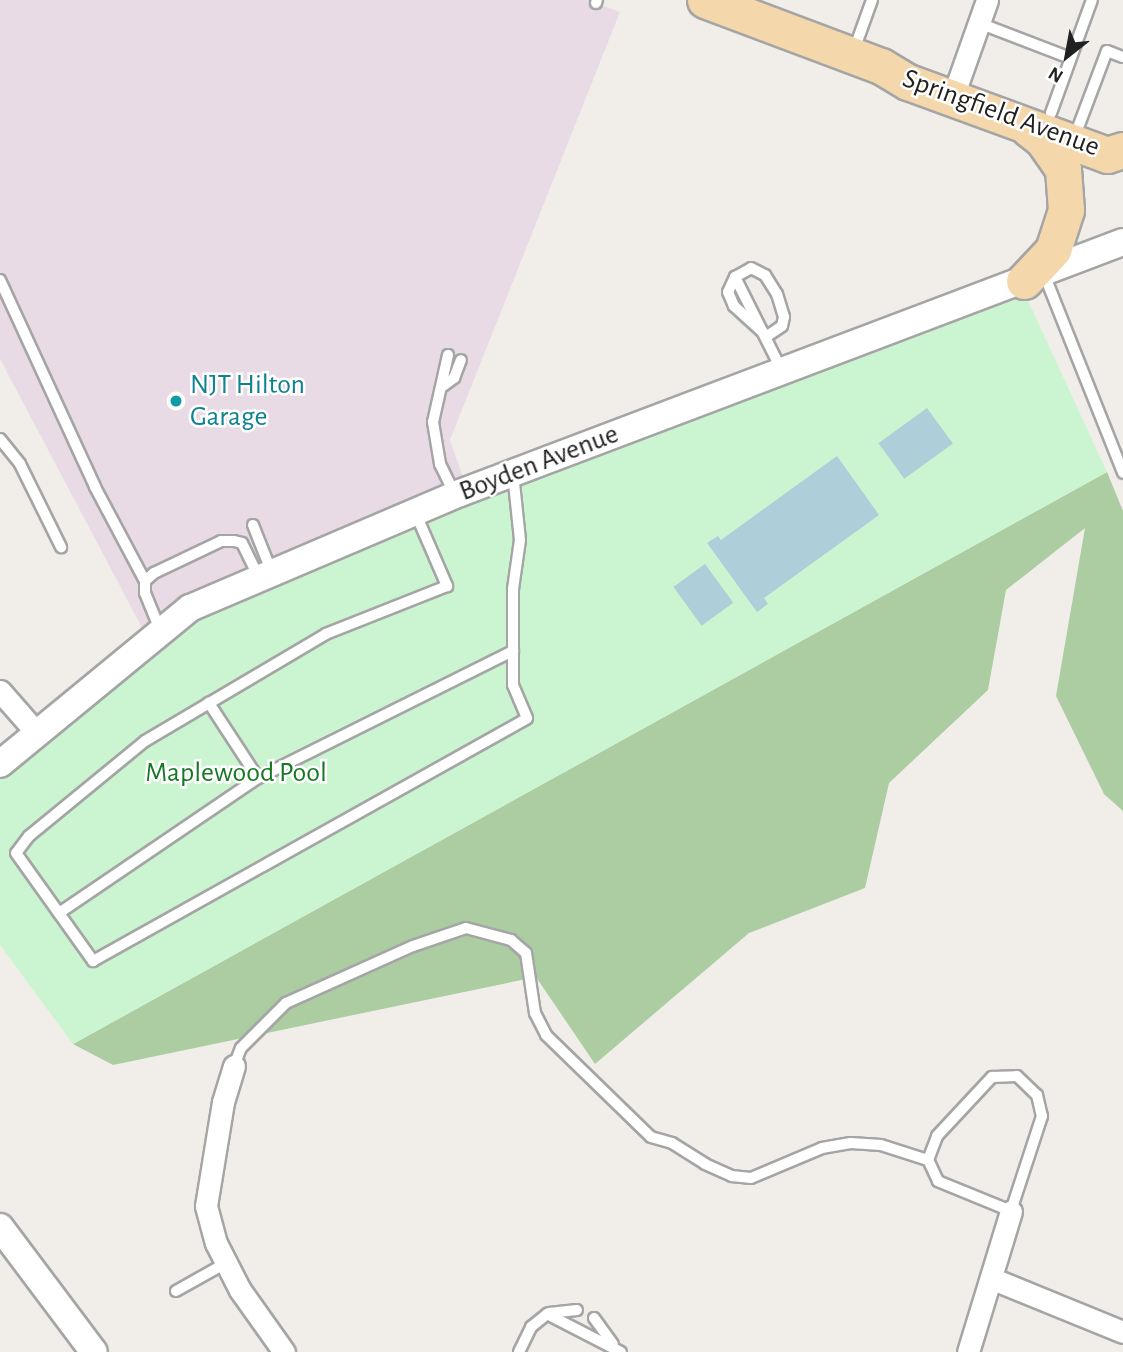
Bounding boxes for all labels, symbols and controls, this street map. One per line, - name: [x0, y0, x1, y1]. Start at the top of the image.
- north arrow: [1032, 21, 1102, 91]
- street label: Springfield Avenue: [898, 62, 1104, 164]
- text: N: [1045, 63, 1066, 86]
- place label: NJT Hilton Garage: [190, 368, 305, 434]
- marker: NJT Hilton Garage: [168, 393, 184, 409]
- street label: Boyden Avenue: [455, 417, 623, 509]
- park label: Maplewood Pool: [145, 756, 327, 790]

